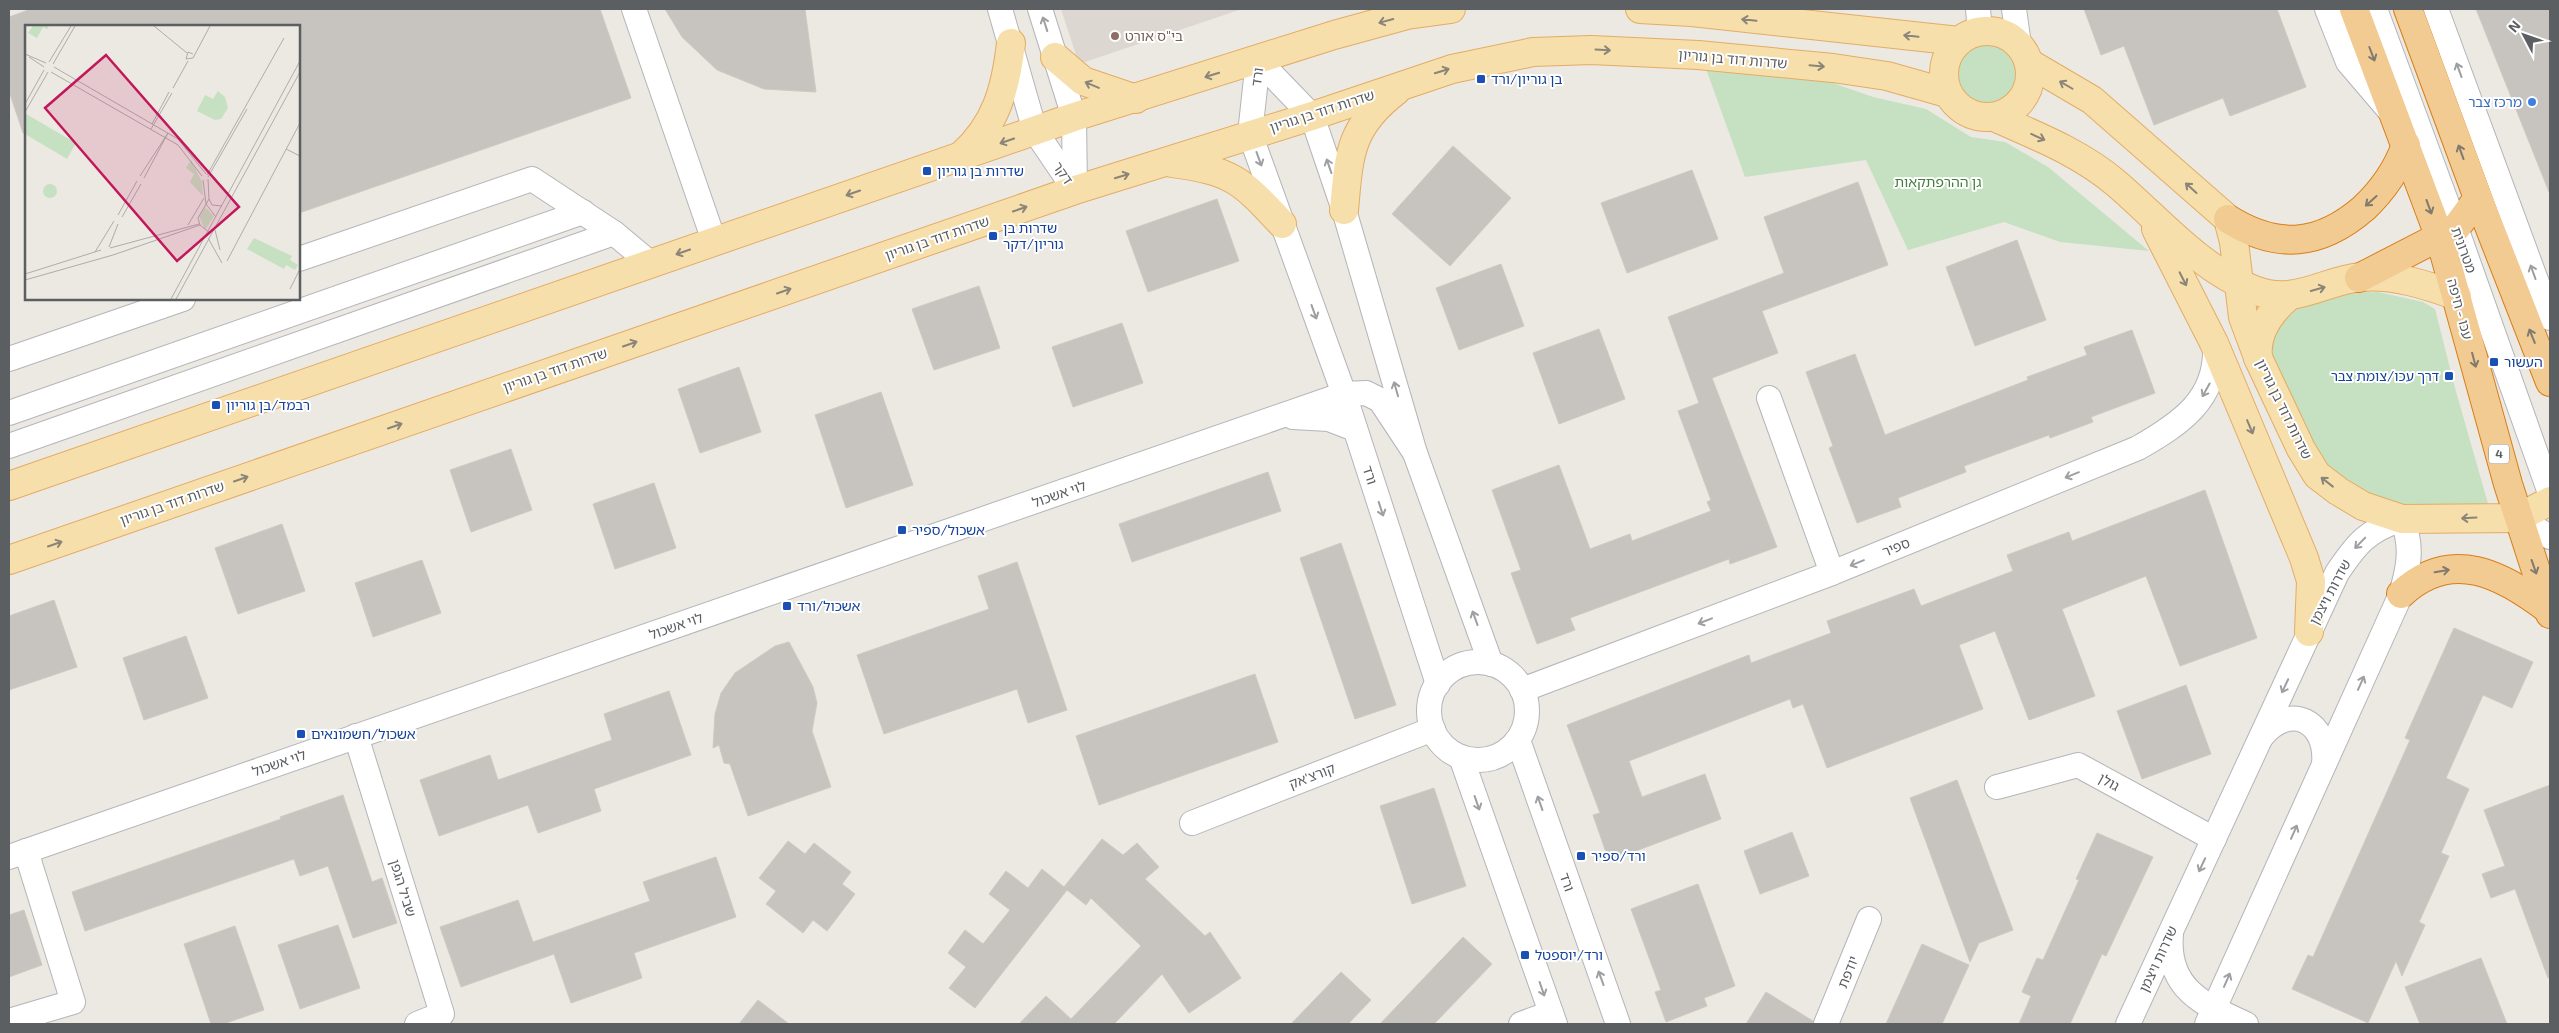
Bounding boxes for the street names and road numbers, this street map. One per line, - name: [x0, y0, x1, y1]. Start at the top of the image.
- street label: שדרות דוד בן גוריון: [1678, 45, 1788, 72]
- street label: ורד: [1247, 66, 1266, 88]
- street label: שדרות דוד בן גוריון: [1267, 86, 1376, 136]
- street label: דקר: [1050, 158, 1077, 188]
- street label: שדרות דוד בן גוריון: [882, 212, 991, 263]
- street label: מטרונית: [2448, 224, 2481, 275]
- street label: עכו - חיפה: [2444, 276, 2477, 341]
- street label: שדרות דוד בן גוריון: [500, 344, 609, 395]
- street label: שדרות דוד בן גוריון: [2253, 356, 2316, 462]
- road number: 4: [2489, 444, 2509, 464]
- street label: ורד: [1359, 463, 1381, 486]
- street label: לוי אשכול: [1030, 476, 1088, 511]
- street label: שדרות דוד בן גוריון: [117, 477, 226, 528]
- street label: ספיר: [1879, 533, 1912, 560]
- street label: שדרות ויצמן: [2305, 556, 2354, 627]
- street label: לוי אשכול: [647, 608, 705, 643]
- street label: לוי אשכול: [250, 745, 308, 780]
- street label: קורצ'אק: [1286, 759, 1338, 792]
- street label: גולן: [2096, 769, 2123, 794]
- street label: שביל הגפן: [387, 857, 420, 919]
- street label: ורד: [1556, 870, 1579, 894]
- street label: שדרות ויצמן: [2135, 923, 2180, 995]
- street label: יודפת: [1833, 953, 1862, 990]

